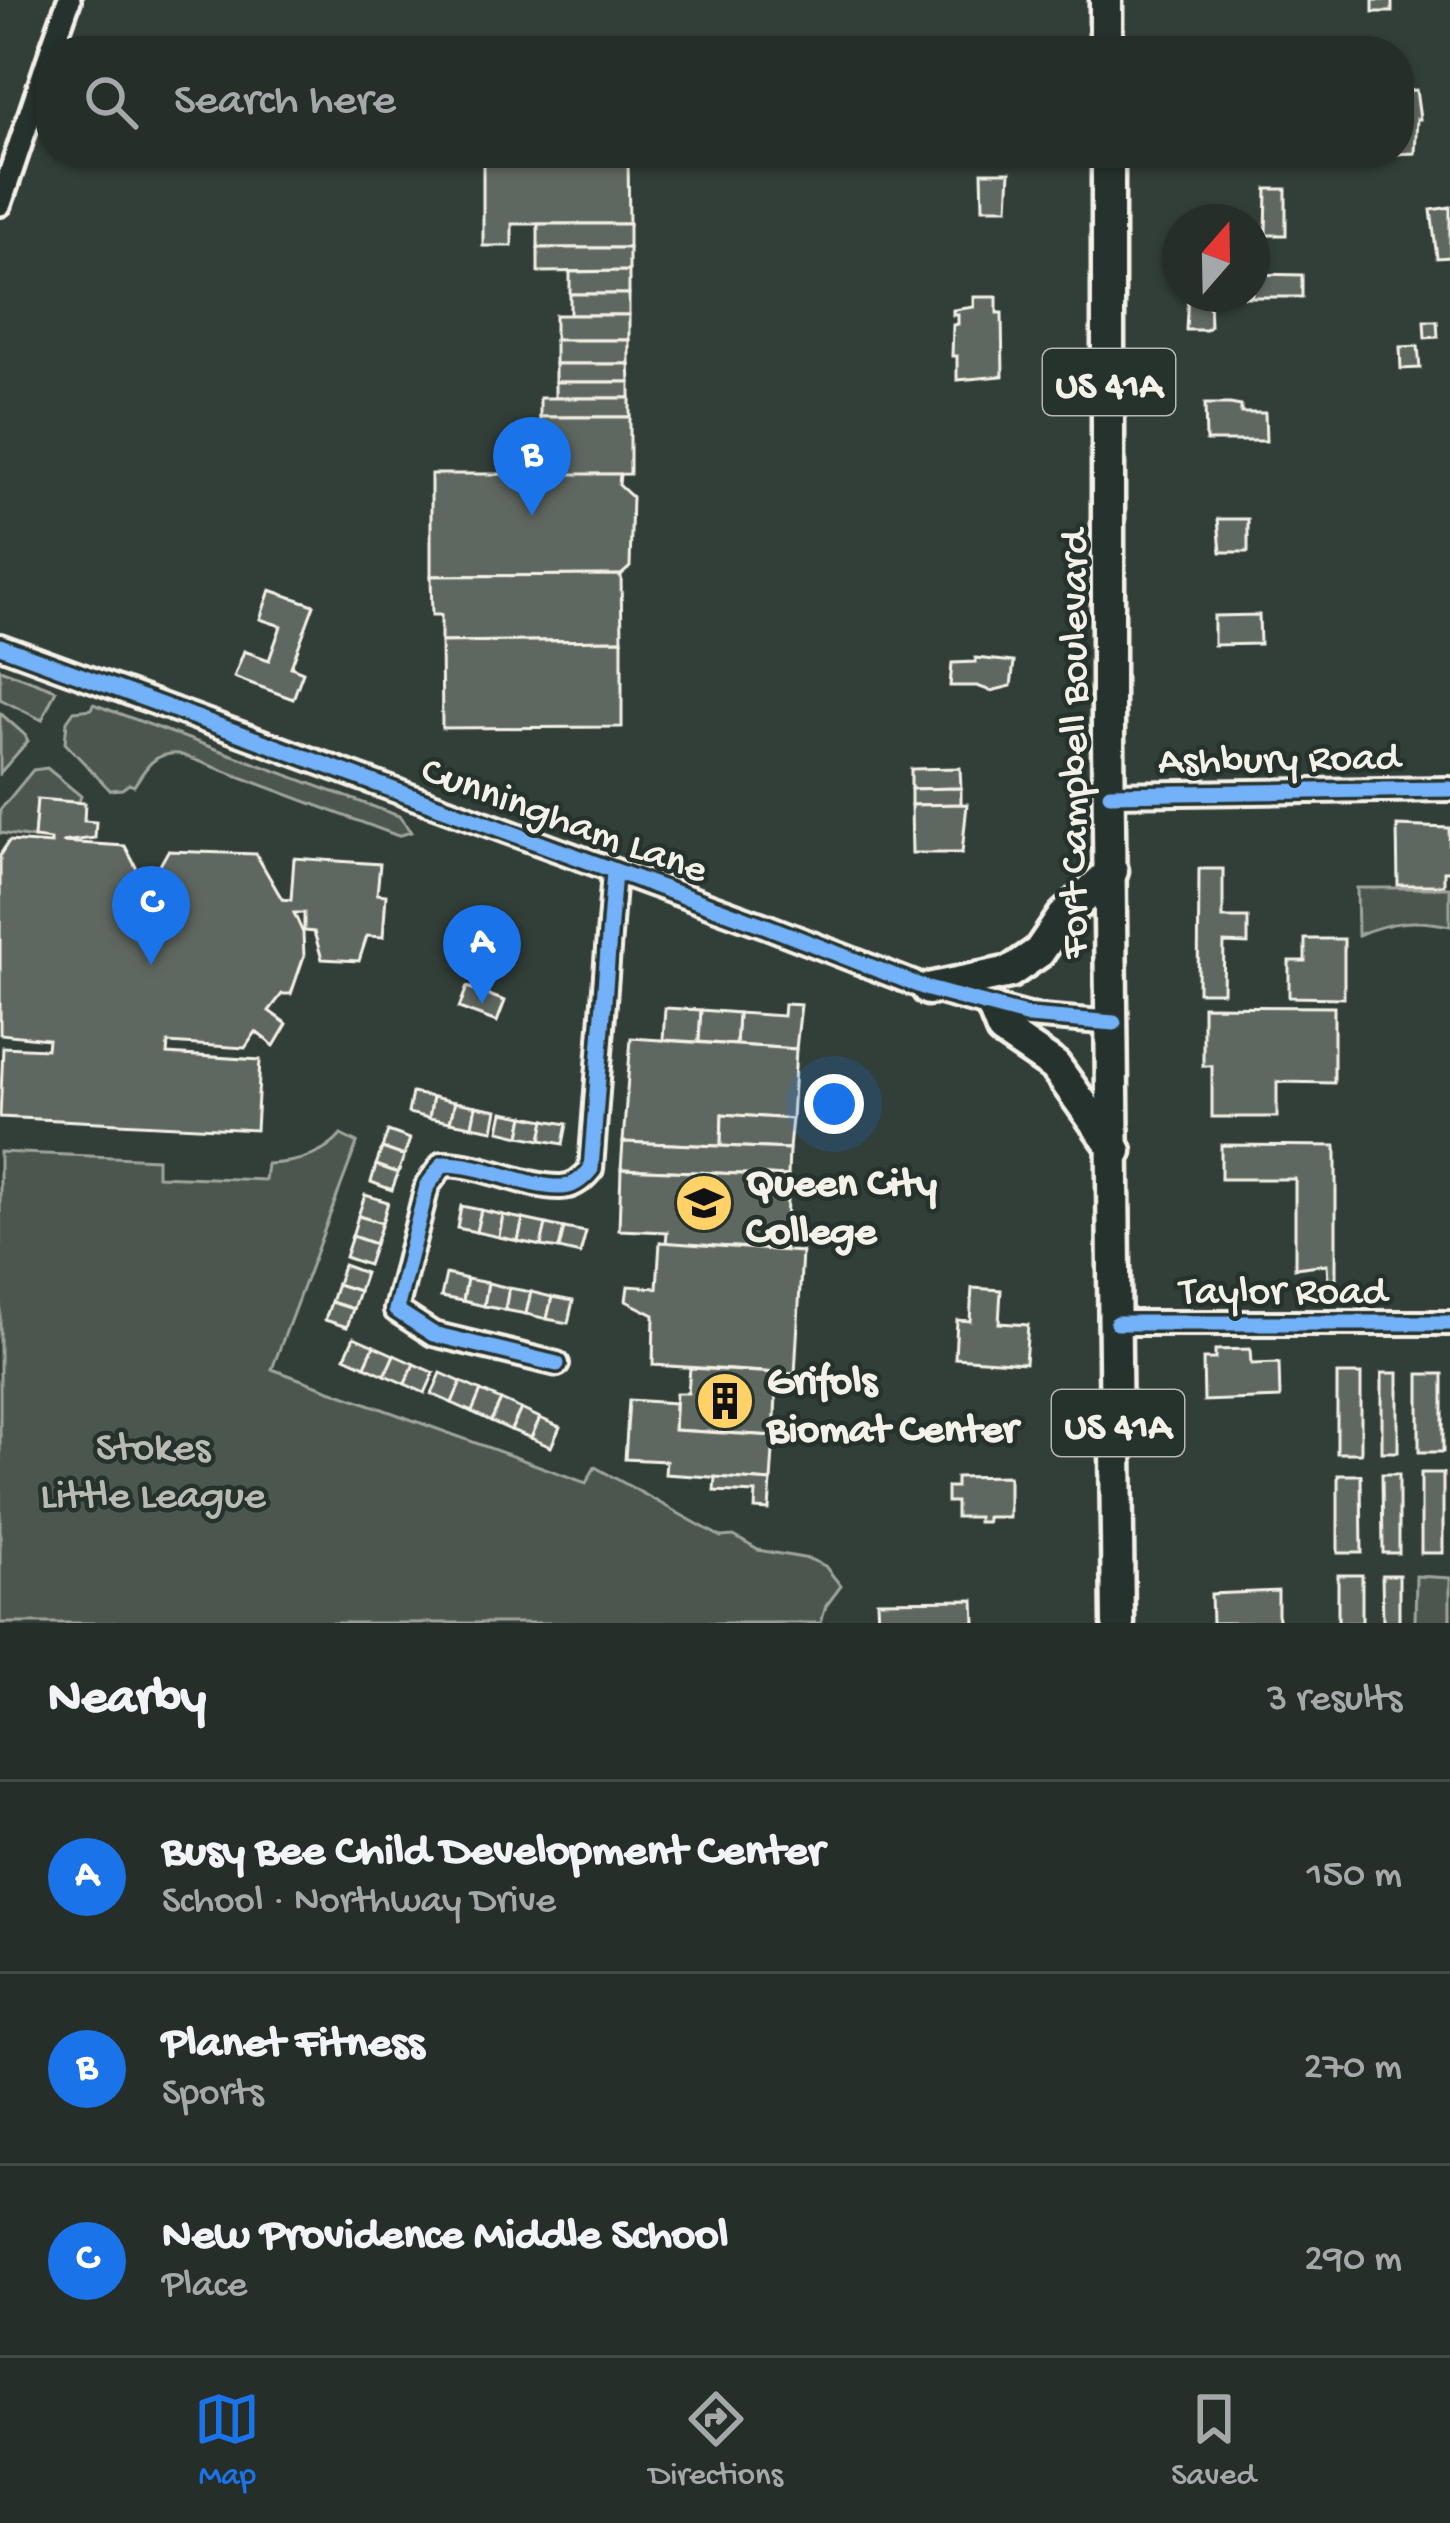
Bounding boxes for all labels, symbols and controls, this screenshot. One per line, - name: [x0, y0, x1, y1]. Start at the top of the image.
- search box: [36, 36, 1414, 168]
- icon: search: [78, 69, 144, 135]
- text: Search here: [174, 76, 396, 129]
- north arrow: [1162, 204, 1270, 312]
- road number: US 41A: [1043, 349, 1175, 415]
- pin: B: [493, 417, 571, 516]
- street label: Fort Campbell Boulevard: [1053, 526, 1102, 960]
- street label: Ashbury Road: [1158, 736, 1404, 789]
- street label: Cunningham Lane: [413, 748, 715, 898]
- pin: C: [112, 866, 190, 965]
- pin: A: [443, 905, 521, 1004]
- your location: [804, 1074, 864, 1134]
- place label: Queen City College: [746, 1162, 937, 1259]
- school or university icon: Queen City College: [673, 1172, 735, 1234]
- street label: Taylor Road: [1177, 1270, 1390, 1319]
- place label: Grifols Biomat Center: [765, 1360, 1022, 1457]
- building icon: Grifols Biomat Center: [694, 1370, 756, 1432]
- road number: US 41A: [1052, 1390, 1184, 1456]
- park label: Stokes Little League: [40, 1426, 267, 1523]
- text: Nearby: [48, 1671, 206, 1731]
- text: 3 results: [1267, 1678, 1402, 1724]
- text: Busy Bee Child Development Center: [162, 1827, 824, 1880]
- text: A: [75, 1854, 99, 1900]
- text: 150 m: [1307, 1854, 1402, 1900]
- text: School · Northway Drive: [162, 1880, 556, 1926]
- text: Planet Fitness: [162, 2019, 424, 2072]
- text: B: [77, 2046, 97, 2092]
- text: 270 m: [1304, 2046, 1402, 2092]
- text: Sports: [162, 2072, 264, 2118]
- text: New Providence Middle School: [162, 2211, 728, 2264]
- text: C: [76, 2238, 98, 2284]
- text: 290 m: [1304, 2238, 1402, 2284]
- text: Place: [162, 2264, 247, 2310]
- tab: Map: [194, 2386, 260, 2496]
- tab: Directions: [649, 2386, 783, 2496]
- tab: Saved: [1171, 2386, 1256, 2496]

